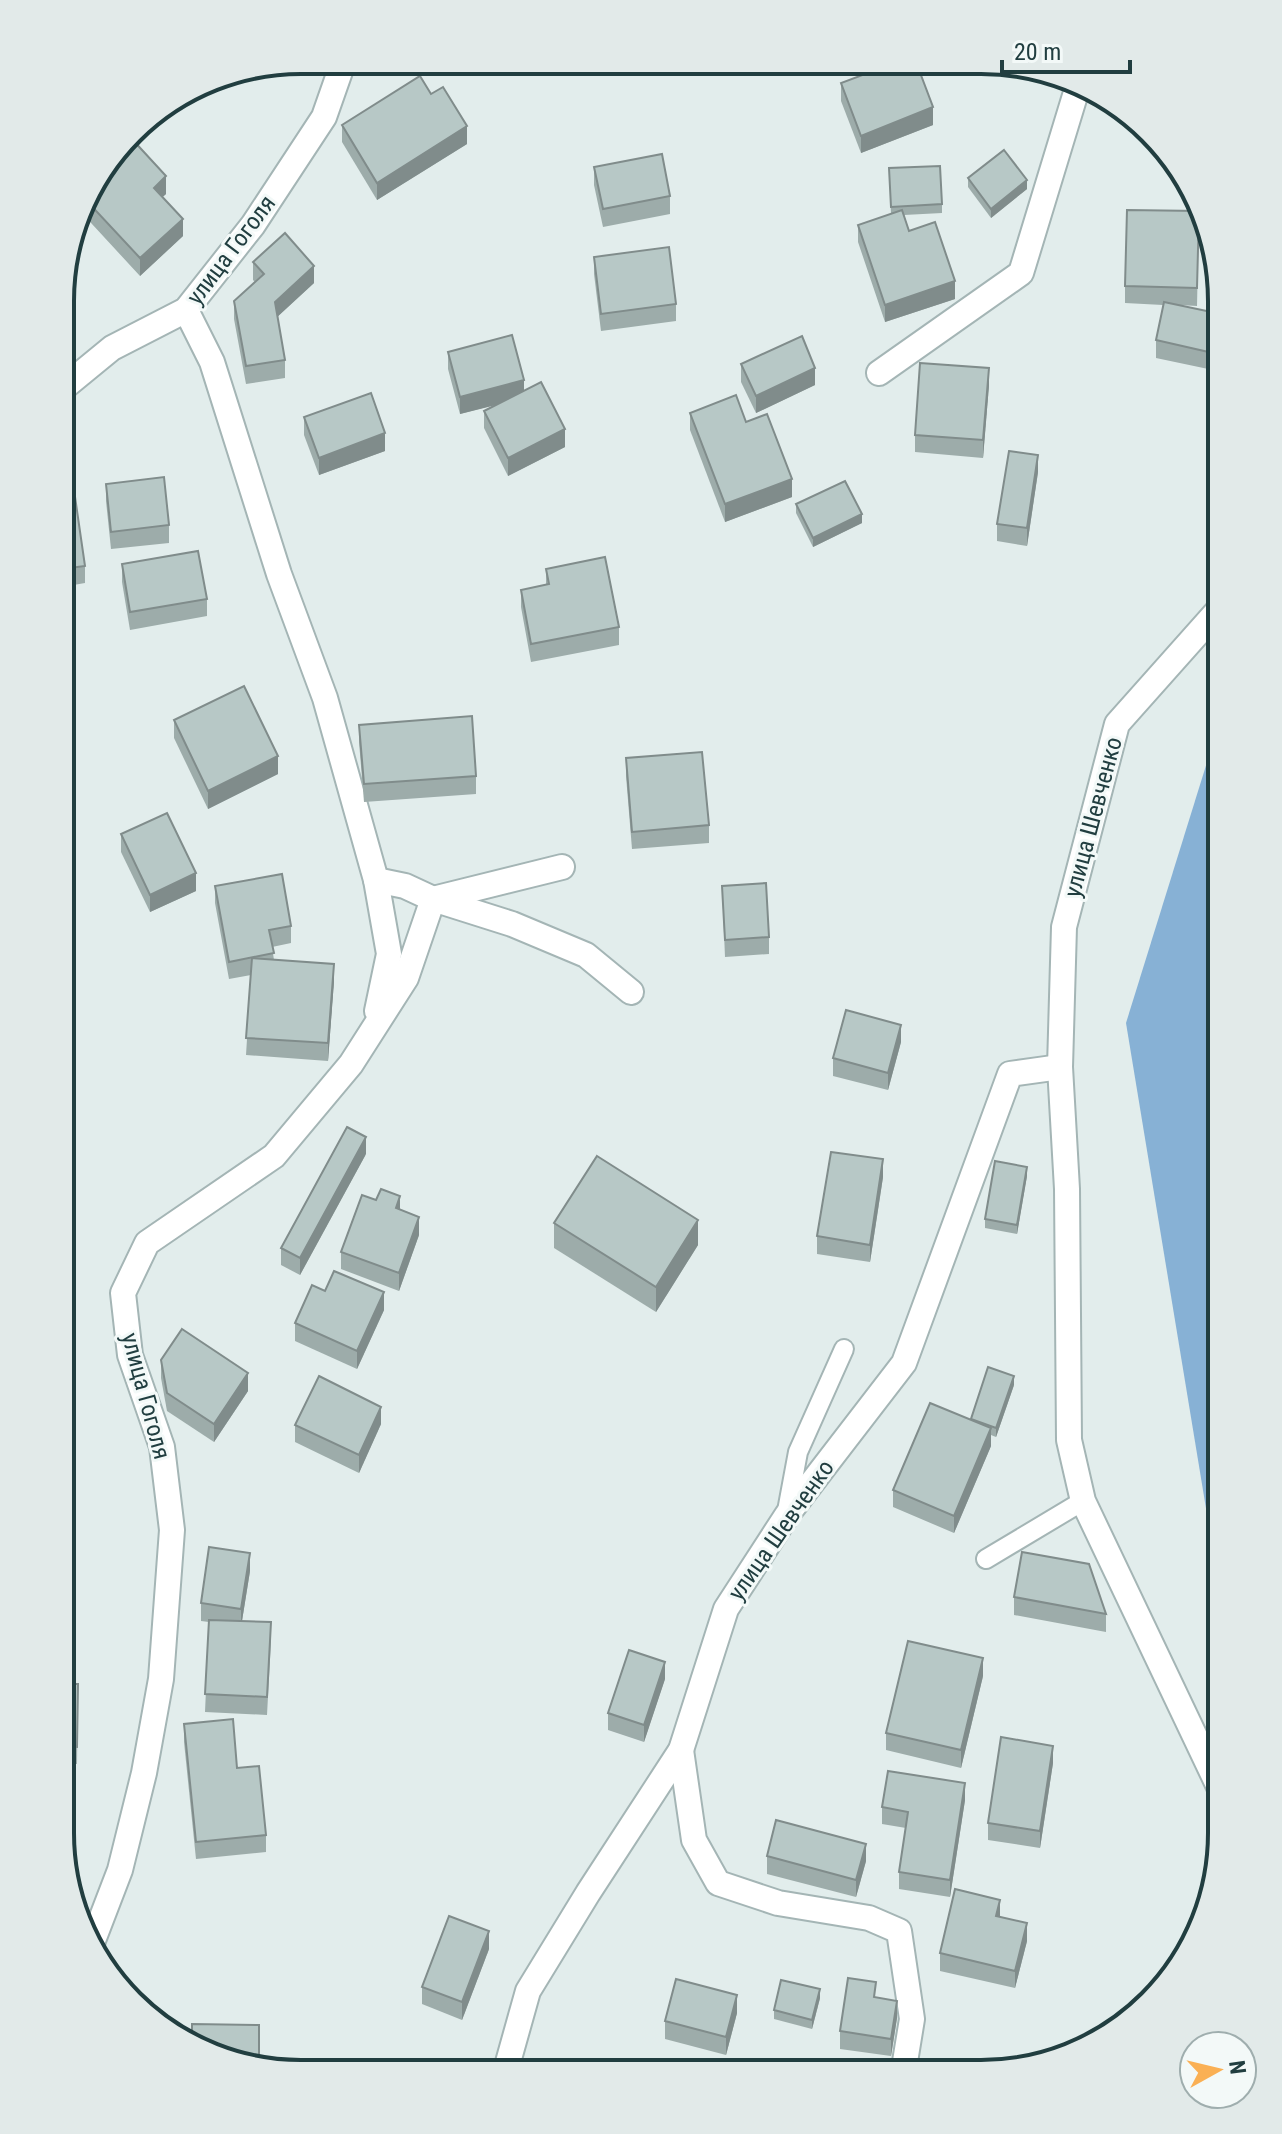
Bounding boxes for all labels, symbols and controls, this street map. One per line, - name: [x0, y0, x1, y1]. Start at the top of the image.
- scale bar: [1002, 24, 1130, 74]
- text: 20 m: [1014, 38, 1061, 66]
- street label: улица Гоголя: [181, 190, 281, 310]
- street label: улица Шевченко: [1058, 734, 1128, 900]
- street label: улица Гоголя: [116, 1330, 176, 1462]
- street label: улица Шевченко: [722, 1454, 840, 1606]
- north arrow: [1178, 2030, 1258, 2110]
- text: N: [1224, 2059, 1251, 2076]

